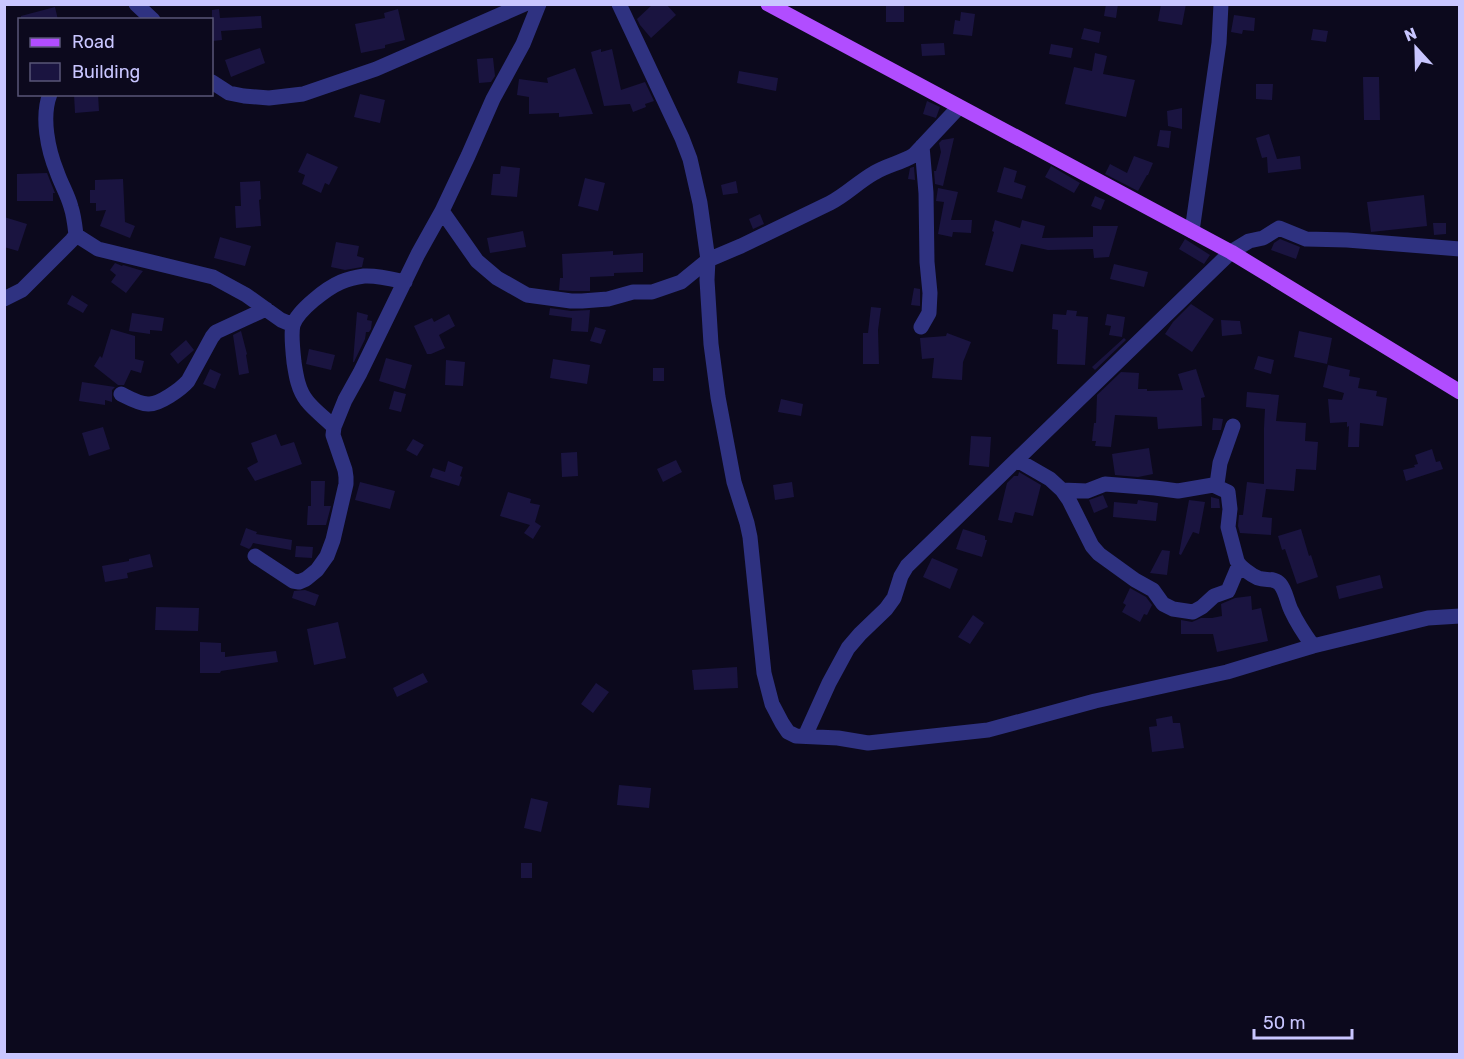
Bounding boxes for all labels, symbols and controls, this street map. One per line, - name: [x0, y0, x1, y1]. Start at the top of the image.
- legend: [18, 18, 213, 96]
- north arrow: [1386, 18, 1446, 78]
- text: N: [1402, 24, 1419, 46]
- text: Road: [72, 31, 115, 53]
- text: Building: [72, 61, 140, 83]
- scale bar: [1254, 1002, 1352, 1040]
- text: 50 m: [1263, 1012, 1306, 1034]

